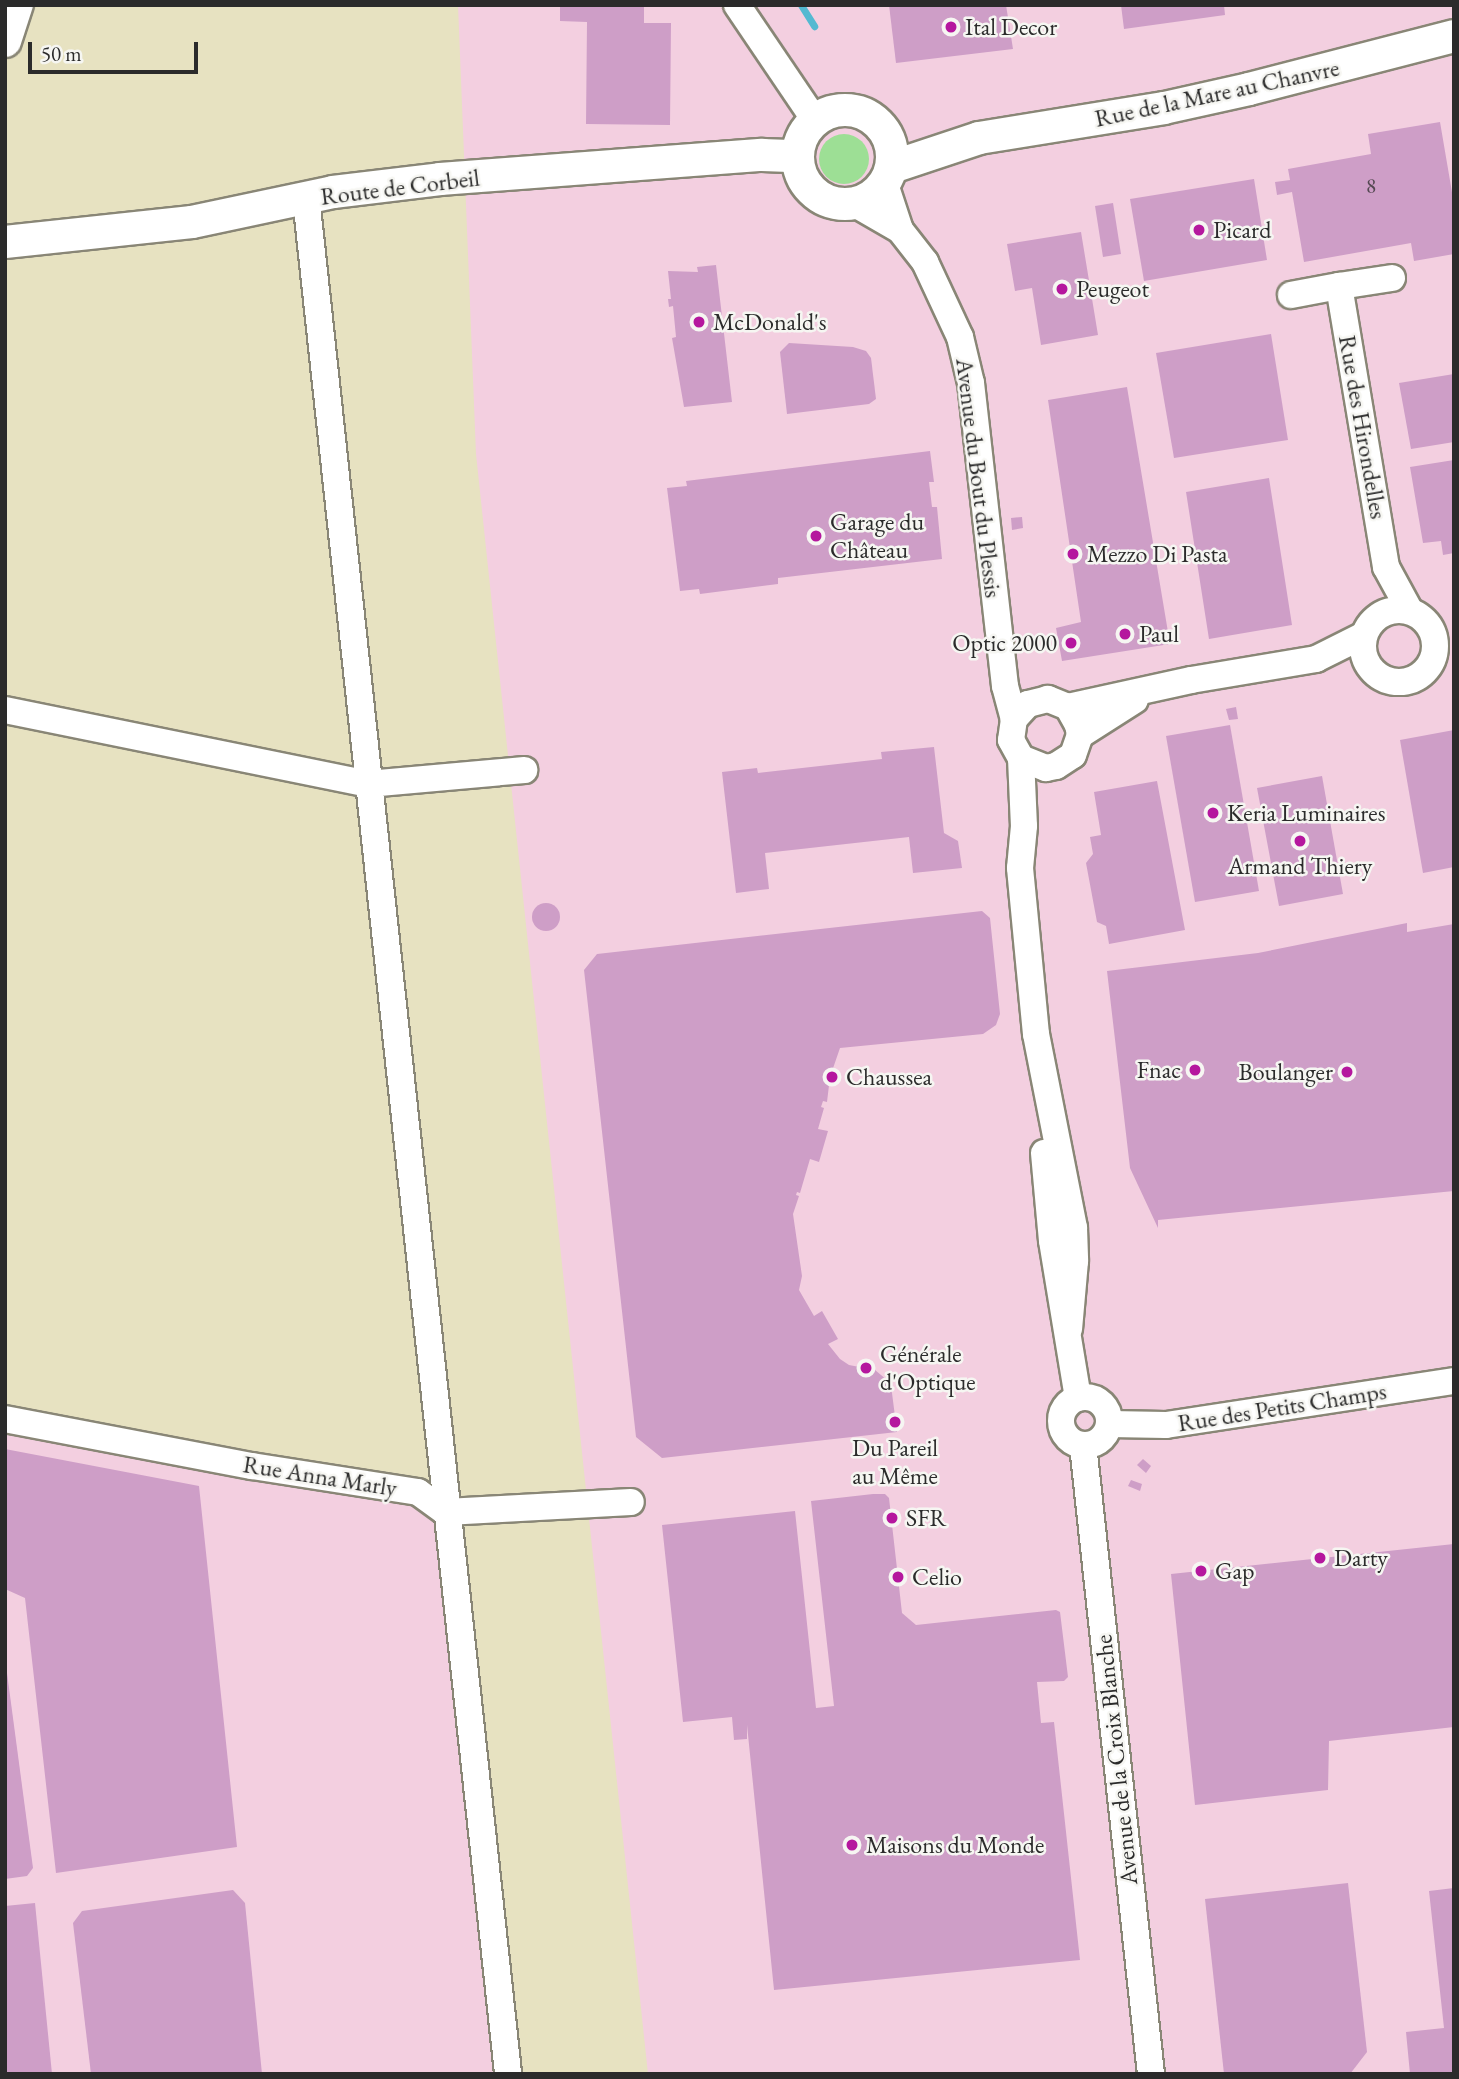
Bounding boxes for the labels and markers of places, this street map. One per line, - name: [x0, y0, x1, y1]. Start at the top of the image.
- place label: Ital Decor: [965, 13, 1057, 41]
- marker: Ital Decor: [943, 19, 959, 35]
- place label: Picard: [1213, 216, 1271, 244]
- marker: Picard: [1191, 222, 1207, 238]
- place label: Peugeot: [1076, 275, 1149, 303]
- marker: Peugeot: [1054, 281, 1070, 297]
- place label: McDonald's: [713, 308, 827, 336]
- marker: McDonald's: [691, 314, 707, 330]
- place label: Garage du Château: [830, 508, 924, 564]
- marker: Garage du Château: [808, 528, 824, 544]
- place label: Mezzo Di Pasta: [1087, 540, 1228, 568]
- marker: Mezzo Di Pasta: [1065, 546, 1081, 562]
- place label: Paul: [1139, 620, 1179, 648]
- marker: Paul: [1117, 626, 1133, 642]
- place label: Optic 2000: [952, 629, 1057, 657]
- marker: Optic 2000: [1063, 635, 1079, 651]
- place label: Keria Luminaires: [1227, 799, 1385, 827]
- marker: Keria Luminaires: [1205, 805, 1221, 821]
- marker: Armand Thiery: [1292, 833, 1308, 849]
- place label: Armand Thiery: [1228, 852, 1372, 880]
- place label: Fnac: [1137, 1056, 1181, 1084]
- place label: Boulanger: [1239, 1058, 1333, 1086]
- marker: Fnac: [1187, 1062, 1203, 1078]
- place label: Chaussea: [846, 1063, 932, 1091]
- marker: Boulanger: [1339, 1064, 1355, 1080]
- marker: Chaussea: [824, 1069, 840, 1085]
- place label: Générale d'Optique: [880, 1340, 976, 1396]
- marker: Générale d'Optique: [858, 1360, 874, 1376]
- marker: Du Pareil au Même: [887, 1414, 903, 1430]
- place label: Du Pareil au Même: [852, 1434, 938, 1490]
- place label: SFR: [906, 1504, 947, 1532]
- marker: SFR: [884, 1510, 900, 1526]
- place label: Darty: [1334, 1544, 1388, 1572]
- marker: Darty: [1312, 1550, 1328, 1566]
- place label: Gap: [1215, 1557, 1255, 1585]
- place label: Celio: [912, 1563, 962, 1591]
- marker: Gap: [1193, 1563, 1209, 1579]
- marker: Celio: [890, 1569, 906, 1585]
- place label: Maisons du Monde: [866, 1831, 1044, 1859]
- marker: Maisons du Monde: [844, 1837, 860, 1853]

